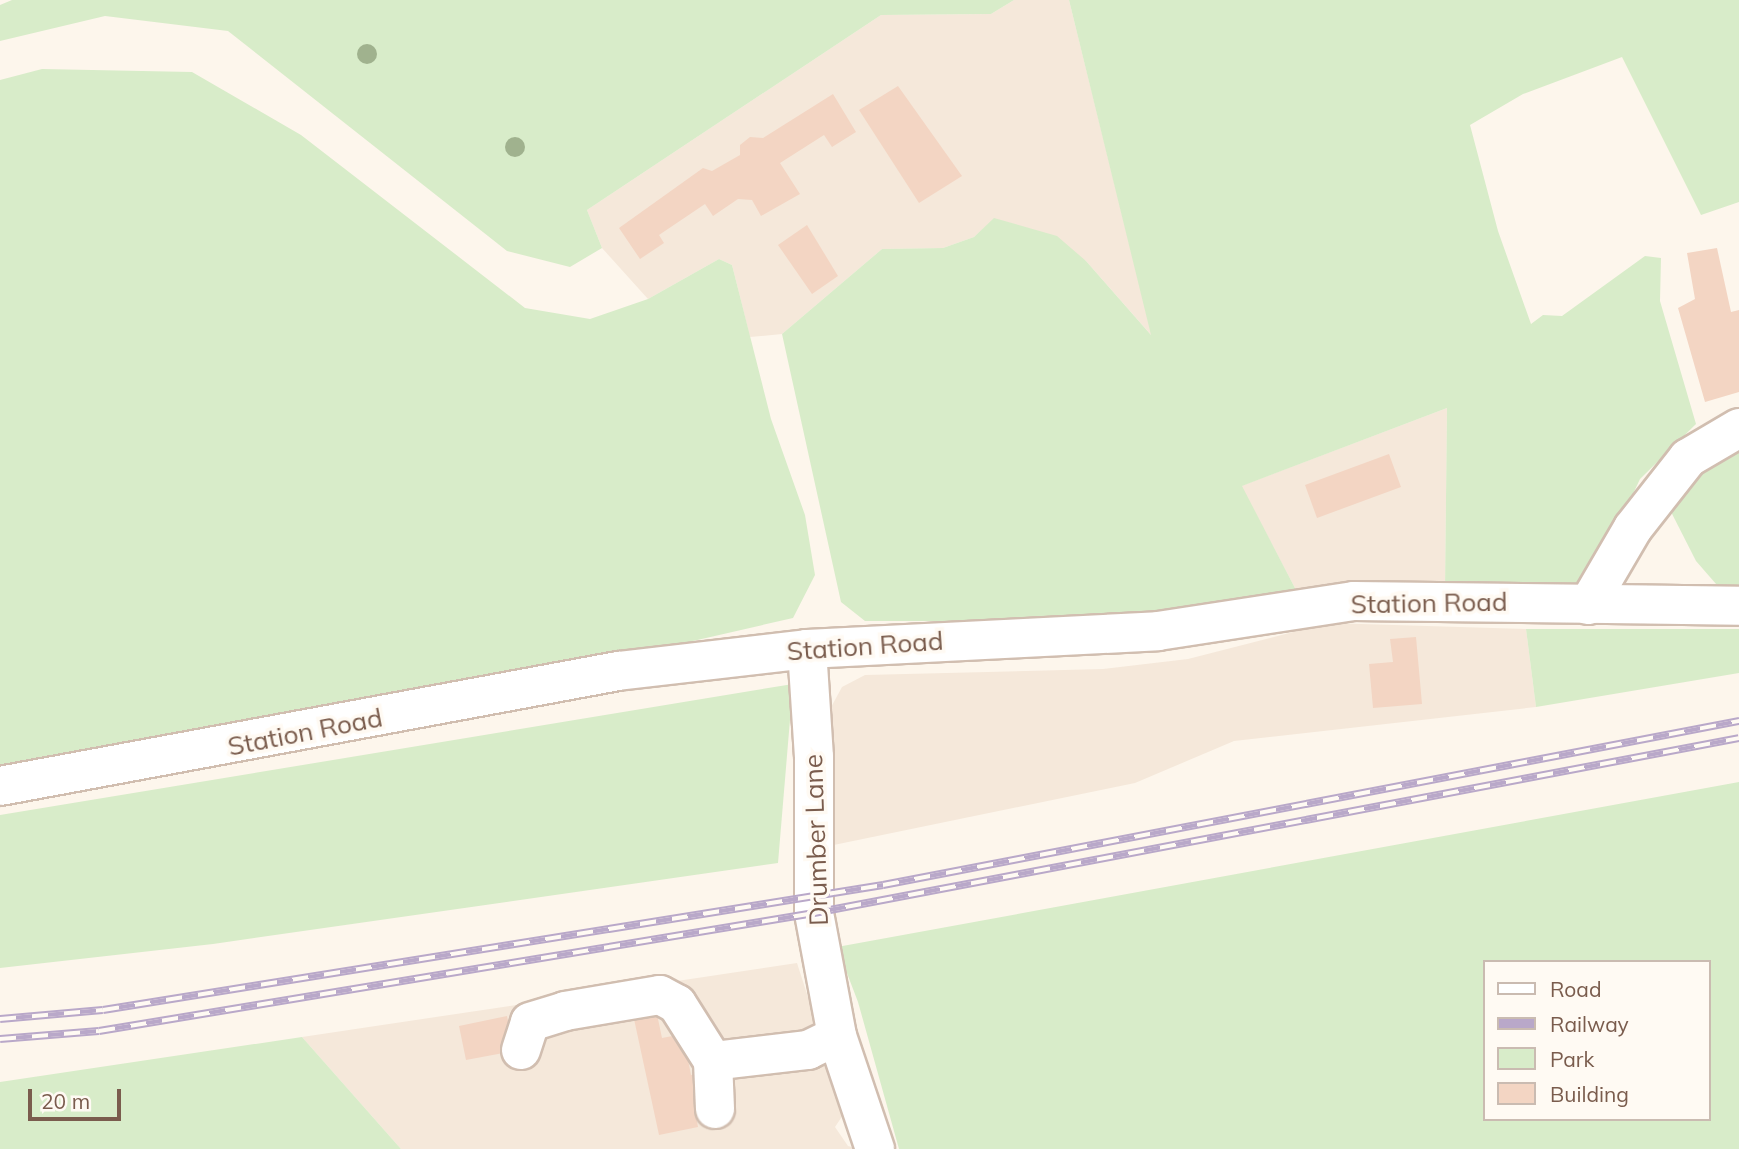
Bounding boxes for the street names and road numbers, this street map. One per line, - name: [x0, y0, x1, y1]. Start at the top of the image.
- street label: Station Road: [1350, 586, 1508, 620]
- street label: Station Road: [786, 625, 944, 667]
- street label: Station Road: [225, 702, 385, 762]
- street label: Drumber Lane: [797, 754, 835, 926]

